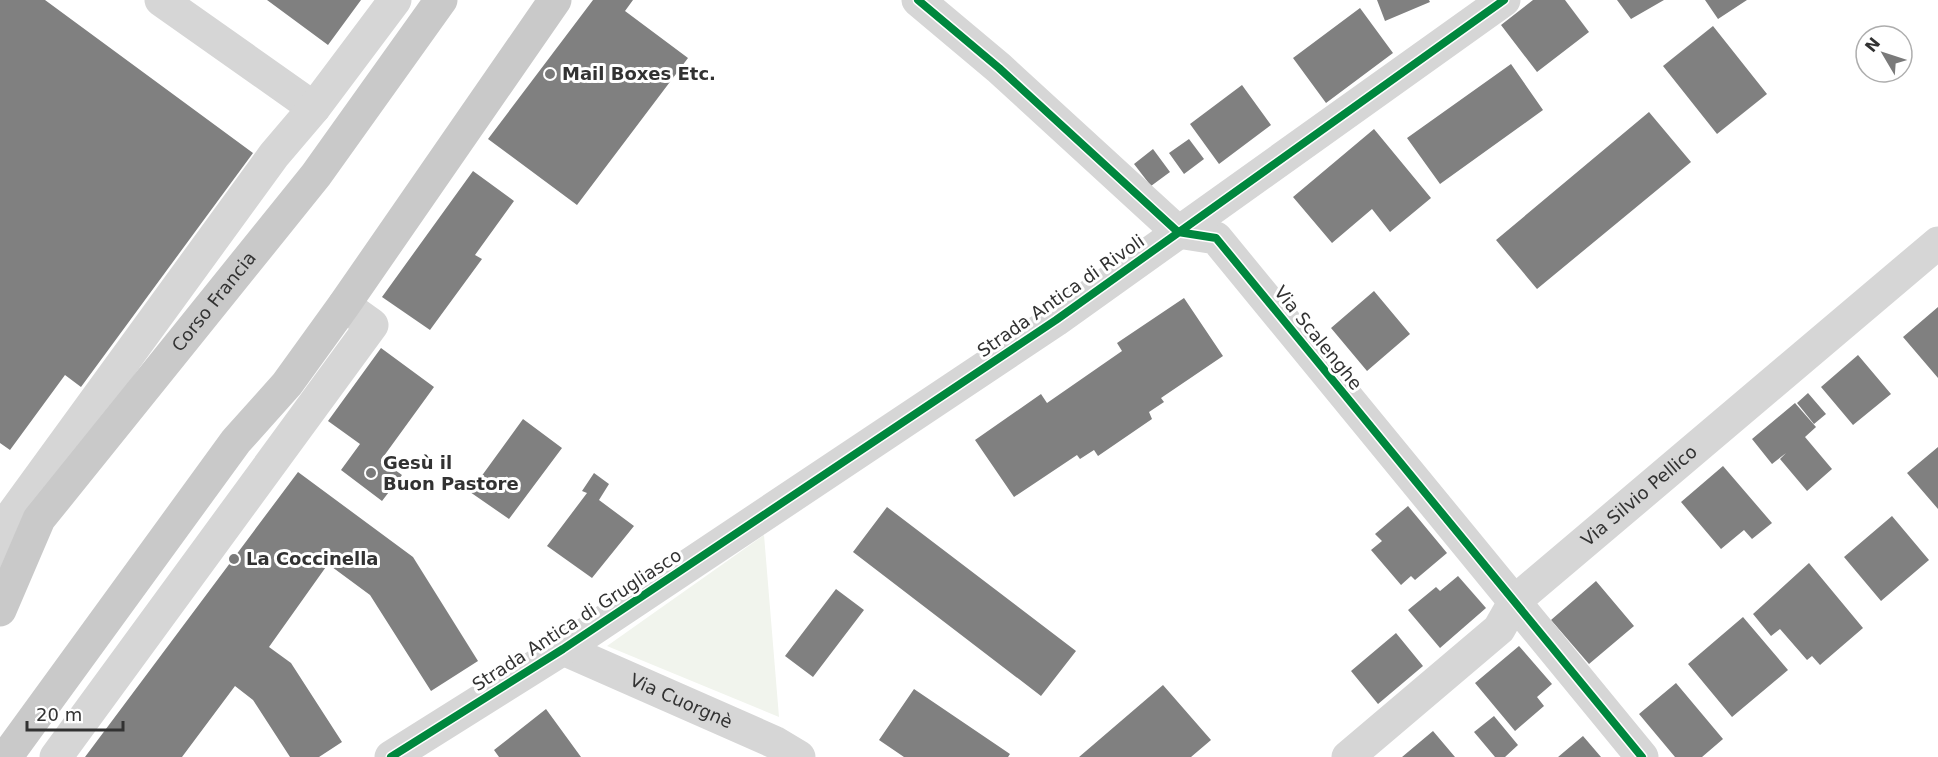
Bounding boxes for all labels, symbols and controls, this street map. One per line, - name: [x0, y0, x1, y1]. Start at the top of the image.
- north arrow: [1854, 24, 1914, 84]
- text: N: [1861, 34, 1884, 56]
- place label: Mail Boxes Etc.: [562, 63, 716, 84]
- marker: Mail Boxes Etc.: [543, 67, 557, 81]
- street label: Strada Antica di Rivoli: [973, 230, 1148, 361]
- street label: Corso Francia: [167, 247, 260, 355]
- street label: Via Scalenghe: [1270, 282, 1367, 394]
- street label: Via Silvio Pellico: [1577, 441, 1701, 550]
- place label: Gesù il Buon Pastore: [383, 452, 519, 494]
- marker: Gesù il Buon Pastore: [364, 466, 378, 480]
- street label: Strada Antica di Grugliasco: [468, 544, 685, 695]
- place label: La Coccinella: [246, 548, 378, 569]
- marker: La Coccinella: [227, 552, 241, 566]
- street label: Via Cuorgnè: [627, 669, 736, 732]
- scale bar: [27, 694, 123, 732]
- text: 20 m: [36, 704, 82, 725]

